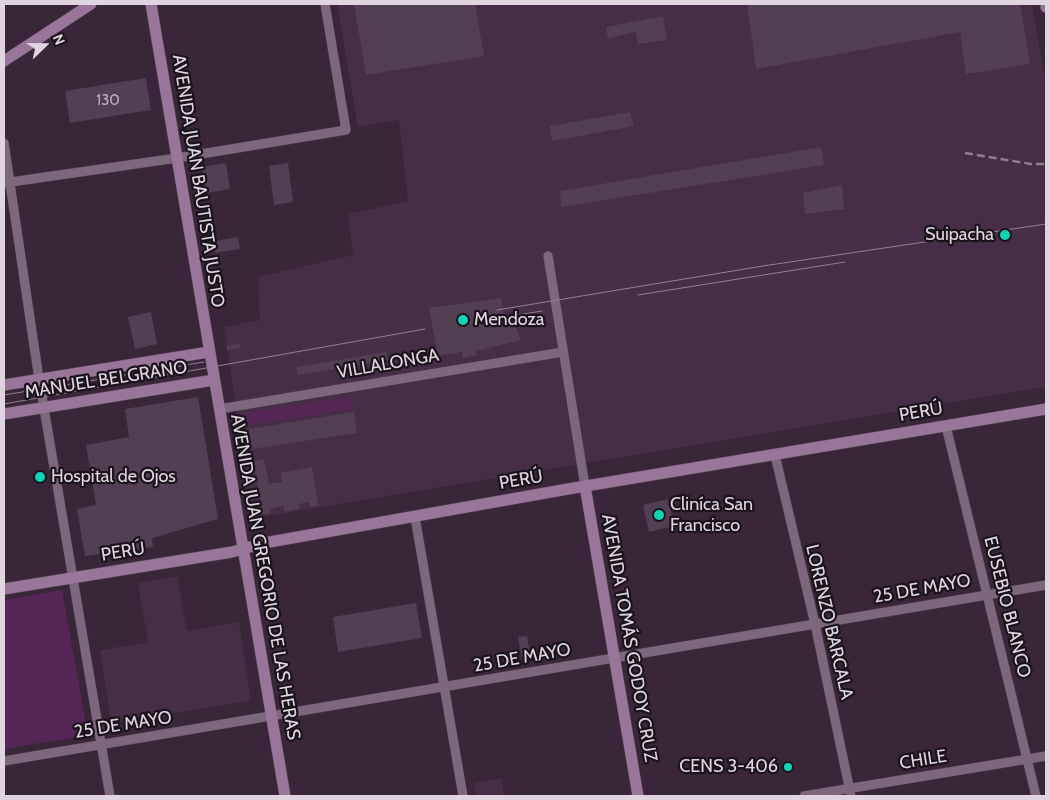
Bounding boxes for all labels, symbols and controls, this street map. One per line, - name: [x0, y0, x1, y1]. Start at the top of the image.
- north arrow: [20, 20, 70, 70]
- text: N: [49, 31, 69, 47]
- street label: AVENIDA JUAN BAUTISTA JUSTO: [167, 53, 229, 309]
- house number: 130: [96, 92, 120, 110]
- place label: Suipacha: [925, 224, 994, 246]
- marker: Suipacha: [998, 228, 1012, 242]
- place label: Mendoza: [474, 309, 545, 331]
- marker: Mendoza: [456, 313, 470, 327]
- street label: VILLALONGA: [335, 344, 441, 384]
- street label: MANUEL BELGRANO: [23, 356, 189, 404]
- street label: PERÚ: [897, 398, 945, 426]
- street label: AVENIDA JUAN GREGORIO DE LAS HERAS: [226, 412, 304, 742]
- place label: Hospital de Ojos: [51, 466, 176, 488]
- street label: PERÚ: [497, 466, 545, 494]
- marker: Hospital de Ojos: [33, 470, 47, 484]
- place label: Cliníca San Francisco: [670, 494, 753, 536]
- marker: Cliníca San Francisco: [652, 508, 666, 522]
- street label: AVENIDA TOMÁS GODOY CRUZ: [597, 512, 661, 764]
- street label: EUSEBIO BLANCO: [979, 534, 1035, 680]
- street label: PERÚ: [100, 538, 146, 566]
- street label: LORENZO BARCALA: [801, 542, 857, 702]
- street label: 25 DE MAYO: [872, 570, 972, 608]
- street label: 25 DE MAYO: [472, 639, 572, 677]
- street label: 25 DE MAYO: [73, 707, 173, 743]
- street label: CHILE: [898, 746, 948, 774]
- place label: CENS 3-406: [679, 756, 778, 778]
- marker: CENS 3-406: [782, 761, 794, 773]

